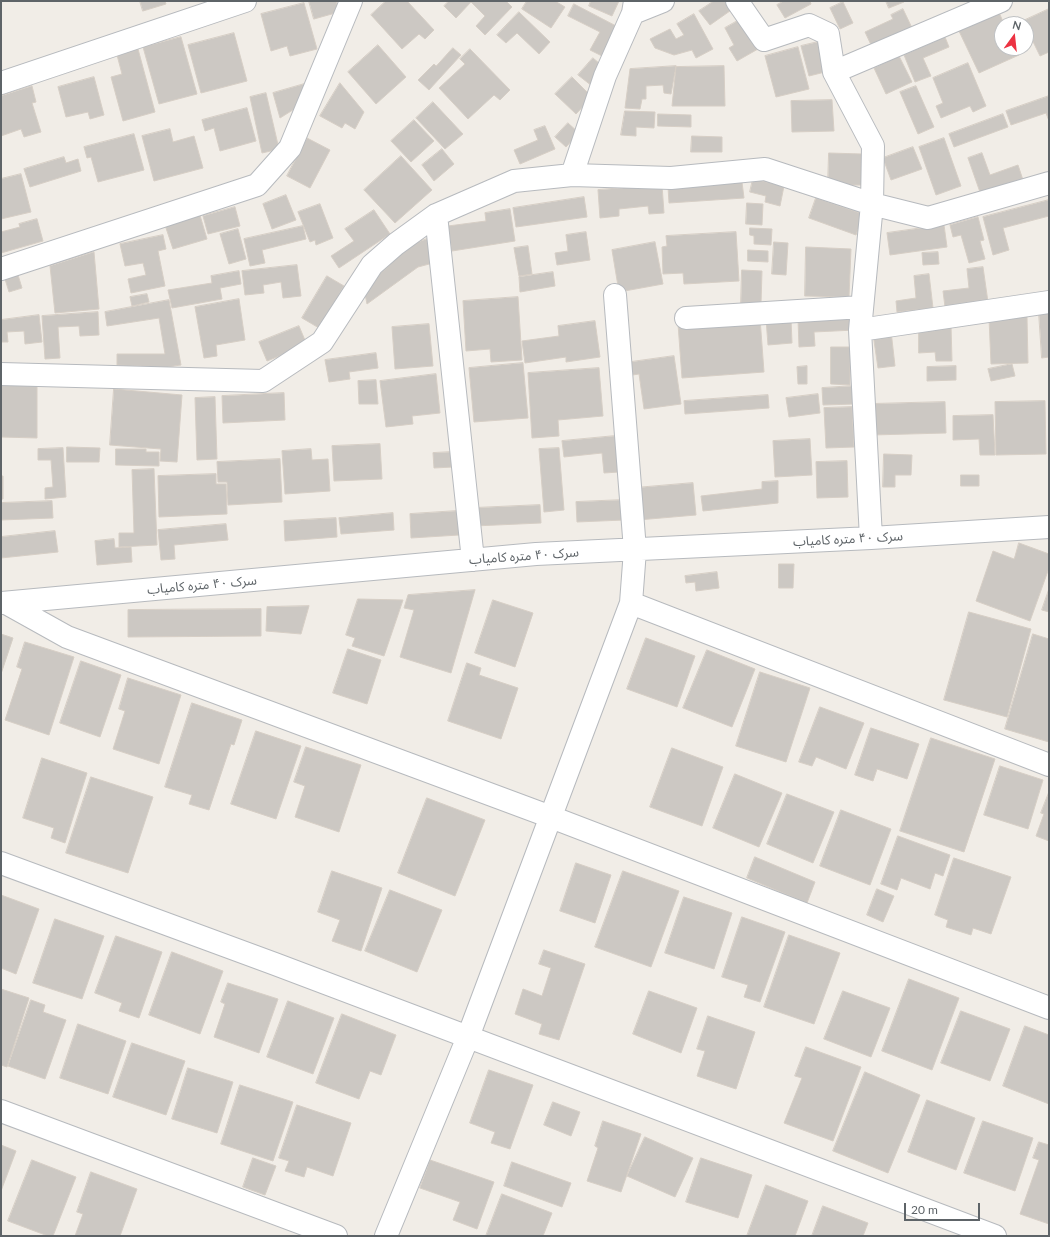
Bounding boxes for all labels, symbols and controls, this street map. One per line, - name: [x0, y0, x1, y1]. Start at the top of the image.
- north arrow: [994, 16, 1034, 56]
- text: N: [1011, 18, 1023, 32]
- street label: سرک ۴۰ متره کامیاب: [793, 528, 903, 550]
- street label: سرک ۴۰ متره کامیاب: [469, 544, 579, 568]
- street label: سرک ۴۰ متره کامیاب: [146, 572, 258, 598]
- scale bar: [906, 1195, 982, 1221]
- text: 20 m: [911, 1202, 938, 1217]

